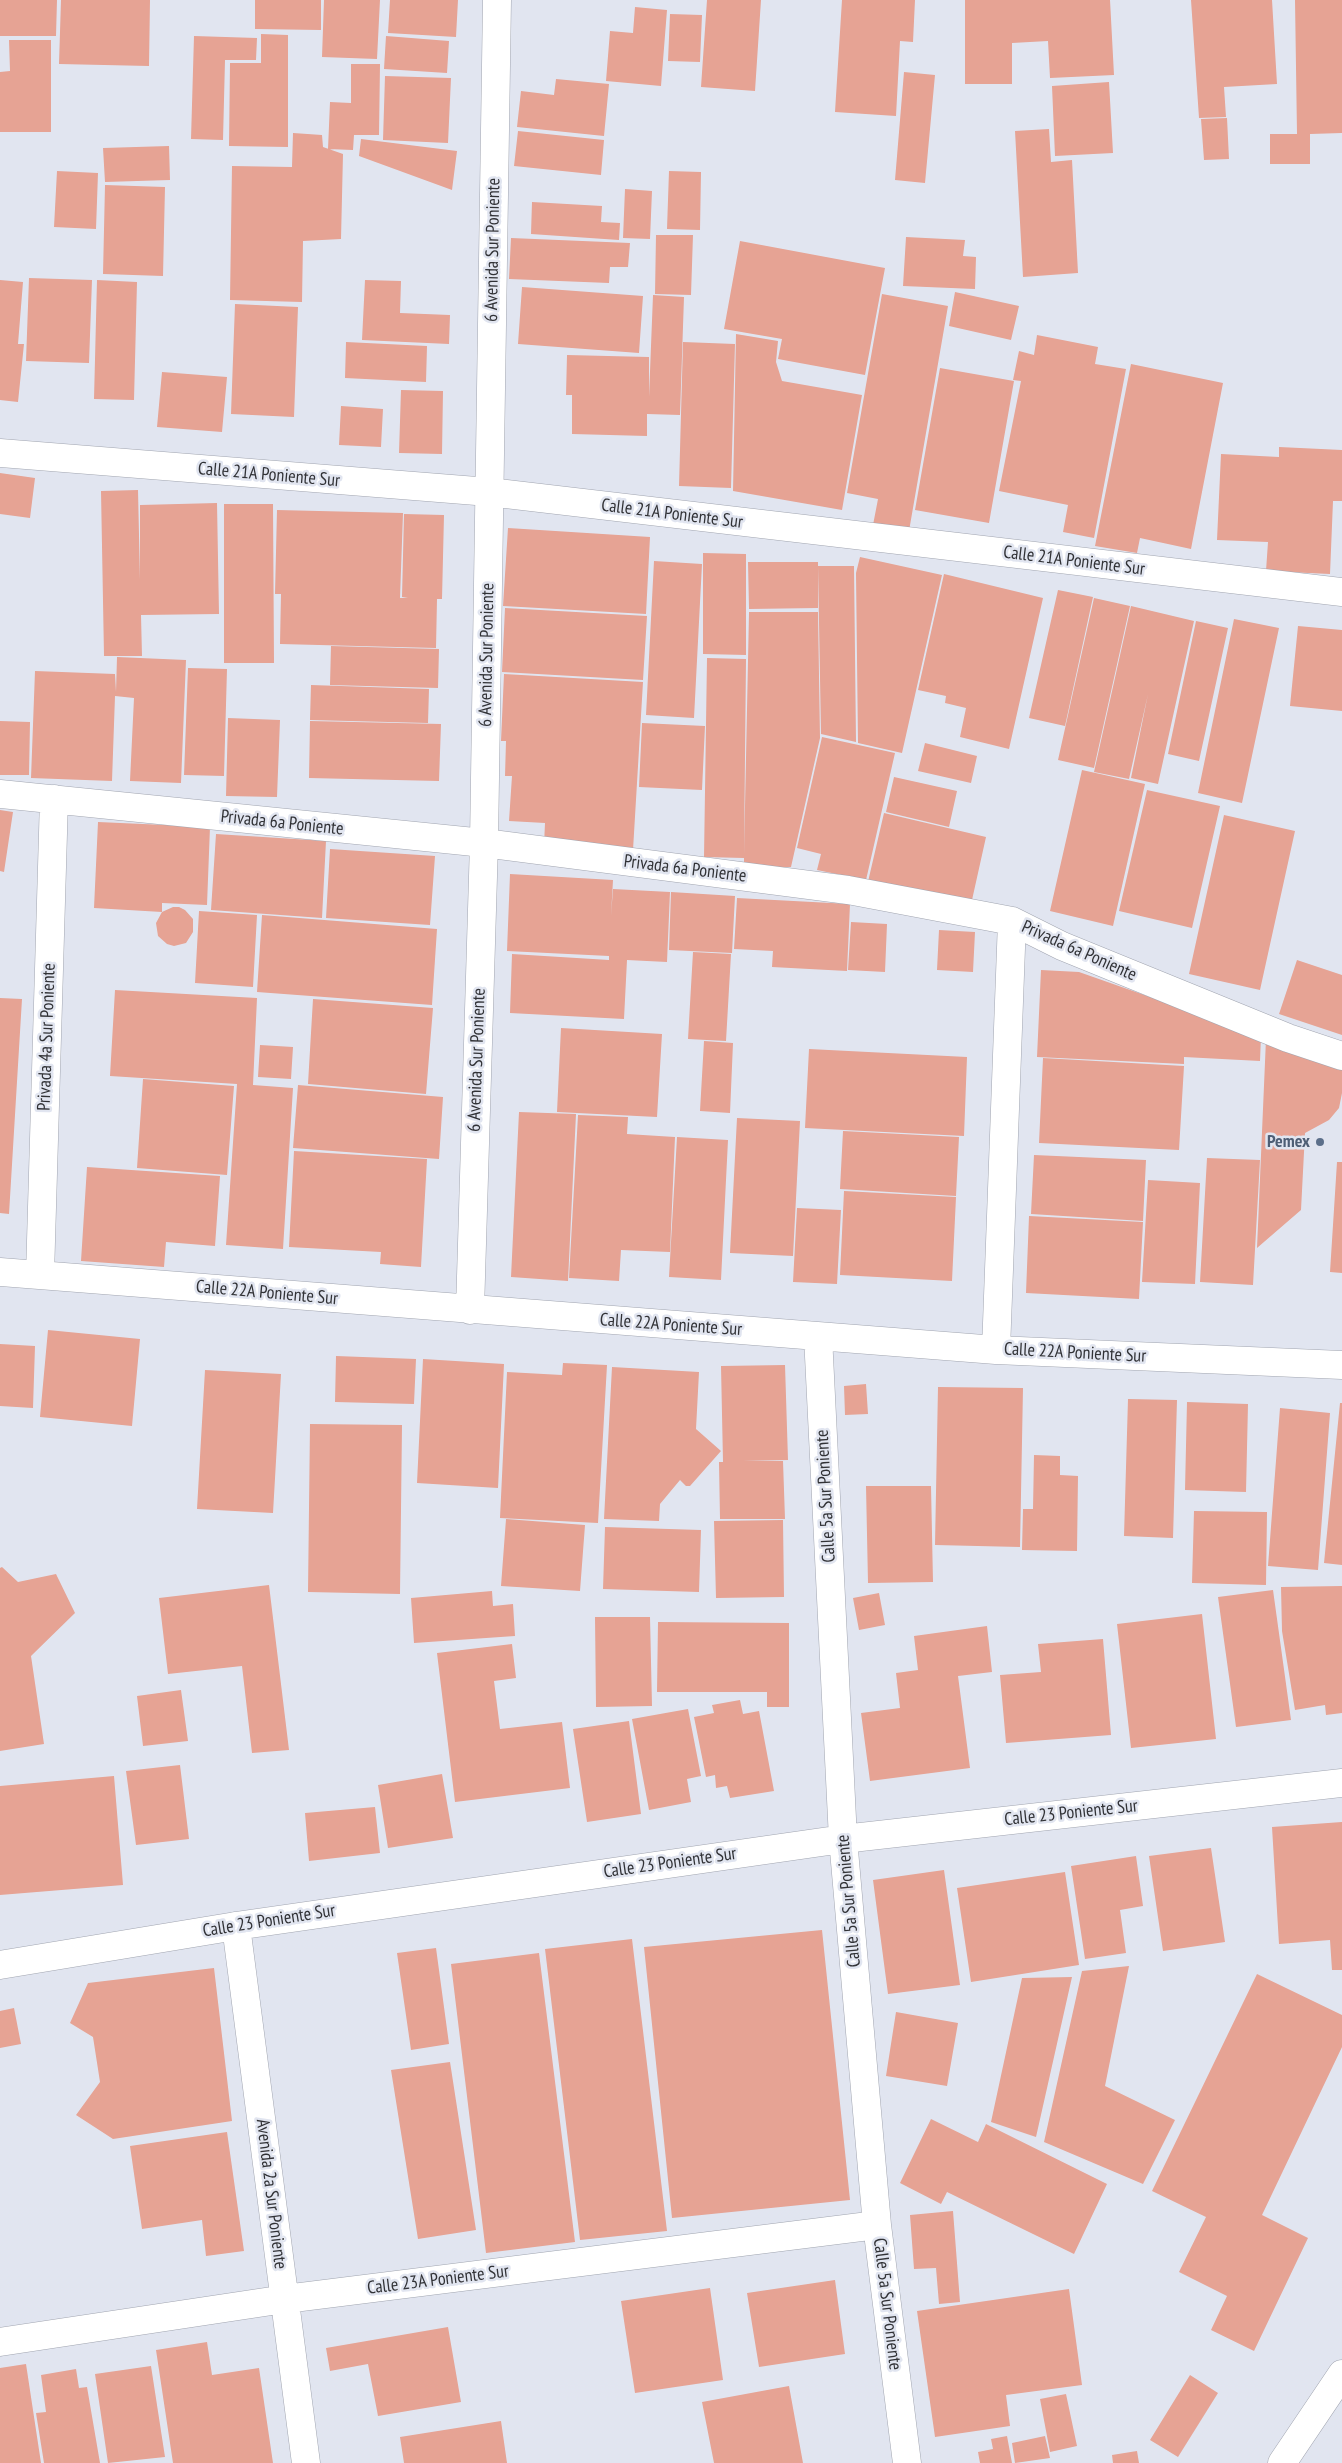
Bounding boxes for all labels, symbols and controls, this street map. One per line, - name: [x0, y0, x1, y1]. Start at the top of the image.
- street label: 6 Avenida Sur Poniente: [481, 178, 505, 322]
- street label: Calle 21A Poniente Sur: [197, 458, 341, 492]
- street label: Calle 21A Poniente Sur: [600, 495, 744, 533]
- street label: Calle 21A Poniente Sur: [1002, 542, 1146, 580]
- street label: 6 Avenida Sur Poniente: [475, 583, 499, 727]
- street label: Privada 6a Poniente: [220, 806, 344, 840]
- street label: Privada 6a Poniente: [622, 851, 748, 887]
- street label: Privada 6a Poniente: [1018, 916, 1140, 986]
- street label: Privada 4a Sur Poniente: [34, 963, 60, 1111]
- street label: 6 Avenida Sur Poniente: [464, 988, 490, 1132]
- place label: Pemex: [1267, 1131, 1310, 1153]
- marker: Pemex: [1314, 1136, 1326, 1148]
- street label: Calle 22A Poniente Sur: [195, 1276, 339, 1310]
- street label: Calle 22A Poniente Sur: [599, 1309, 743, 1341]
- street label: Calle 22A Poniente Sur: [1003, 1338, 1147, 1368]
- street label: Calle 5a Sur Poniente: [812, 1429, 840, 1563]
- street label: Calle 23 Poniente Sur: [1003, 1795, 1139, 1831]
- street label: Calle 5a Sur Poniente: [832, 1834, 866, 1968]
- street label: Calle 23 Poniente Sur: [602, 1843, 738, 1883]
- street label: Calle 23 Poniente Sur: [201, 1900, 337, 1942]
- street label: Avenida 2a Sur Poniente: [251, 2118, 291, 2270]
- street label: Calle 5a Sur Poniente: [868, 2237, 906, 2371]
- street label: Calle 23A Poniente Sur: [366, 2261, 510, 2299]

